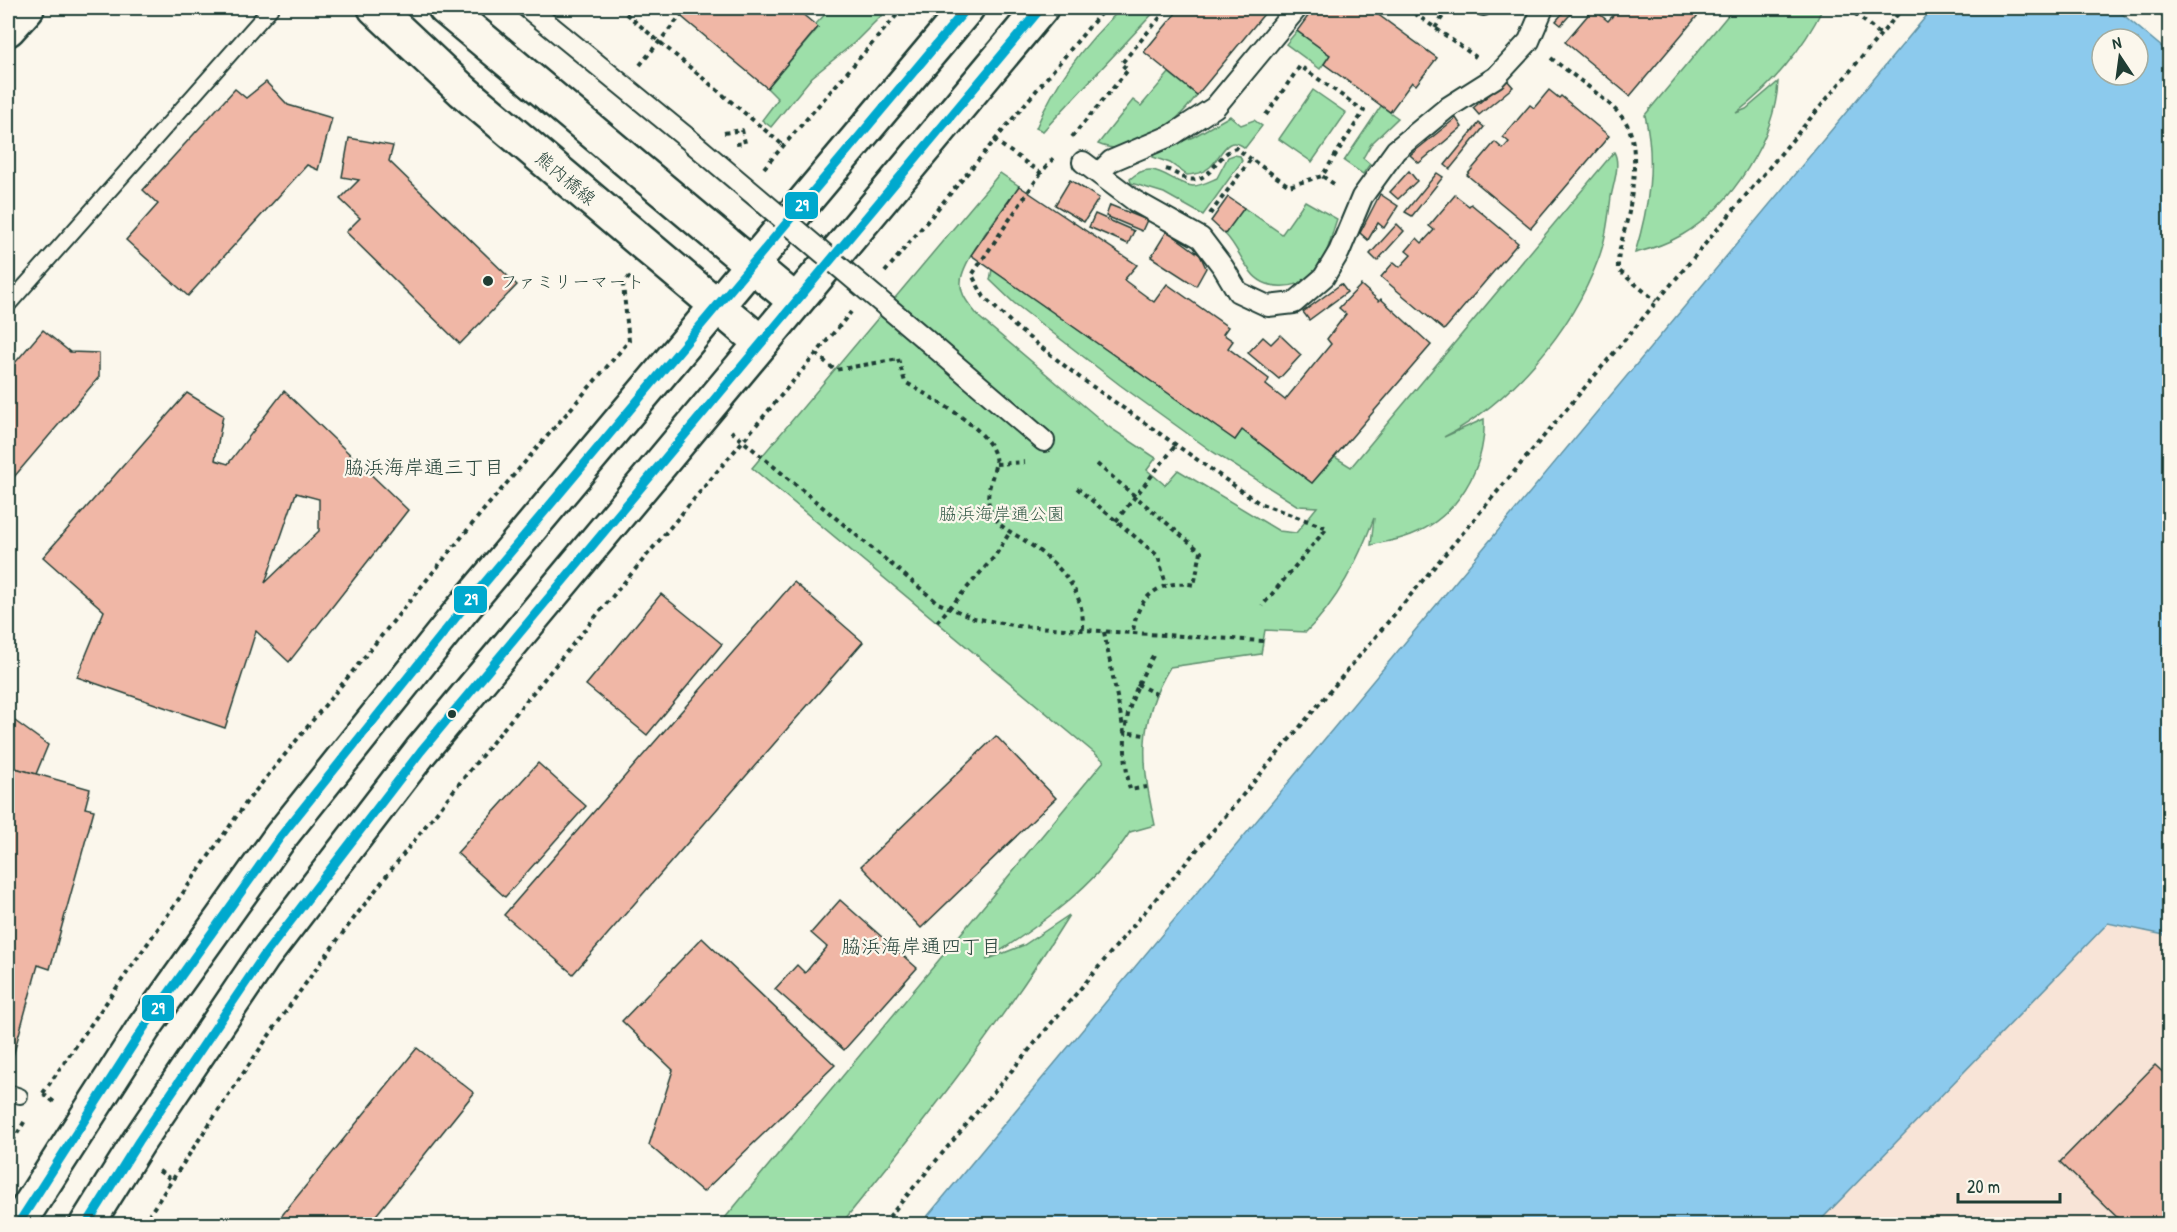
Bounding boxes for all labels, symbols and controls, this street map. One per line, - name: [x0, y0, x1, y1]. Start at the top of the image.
- north arrow: [2090, 27, 2150, 87]
- text: N: [2110, 31, 2124, 54]
- street label: 熊内橋線: [530, 145, 602, 211]
- line badge: 29: [784, 191, 819, 220]
- text: 29: [795, 194, 809, 216]
- place label: ファミリーマート: [500, 269, 644, 294]
- marker: ファミリーマート: [481, 274, 495, 288]
- district label: 脇浜海岸通三丁目: [344, 453, 504, 480]
- park label: 脇浜海岸通公園: [939, 501, 1065, 526]
- line badge: 29: [453, 585, 488, 614]
- text: 29: [464, 588, 478, 610]
- unlabelled marker: [446, 708, 458, 720]
- district label: 脇浜海岸通四丁目: [841, 932, 1001, 959]
- line badge: 29: [141, 994, 175, 1022]
- text: 29: [151, 997, 165, 1019]
- scale bar: [1958, 1166, 2060, 1204]
- text: 20 m: [1967, 1174, 2000, 1199]

